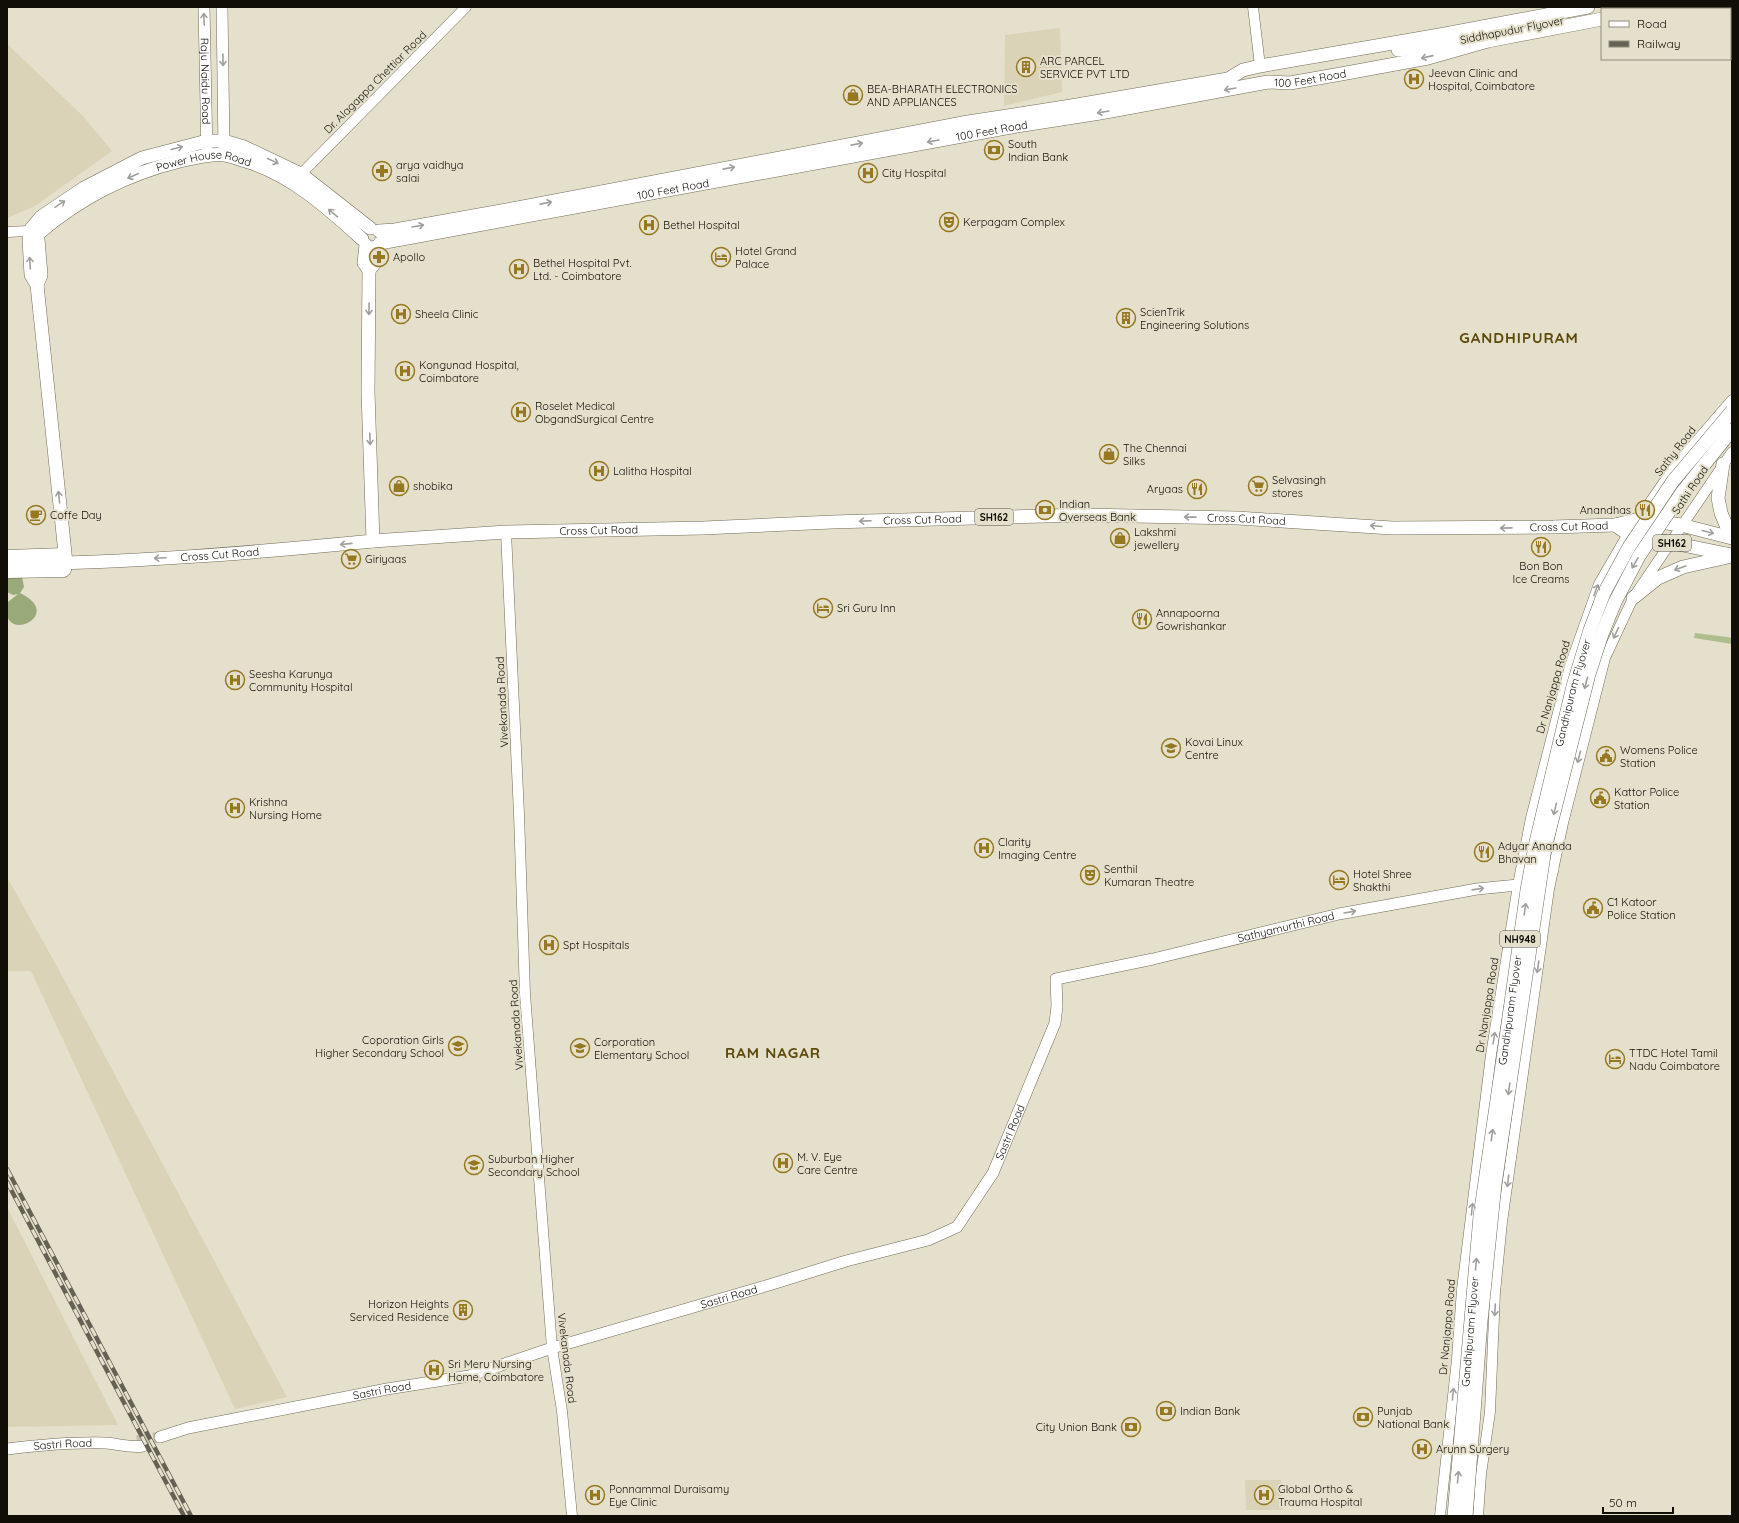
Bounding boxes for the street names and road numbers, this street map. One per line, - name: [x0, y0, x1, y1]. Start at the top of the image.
- street label: Siddhapudur Flyover: [1459, 13, 1566, 47]
- street label: Dr. Alagappa Chettiar Road: [321, 28, 429, 136]
- street label: Raju Naidu Road: [198, 37, 213, 125]
- street label: 100 Feet Road: [1274, 66, 1347, 90]
- street label: 100 Feet Road: [955, 117, 1029, 144]
- street label: Power House Road: [154, 147, 253, 174]
- street label: 100 Feet Road: [636, 176, 710, 203]
- street label: Sathy Road: [1651, 423, 1699, 479]
- street label: Sathi Road: [1669, 463, 1711, 517]
- road number: SH162: [975, 509, 1013, 525]
- street label: Cross Cut Road: [1207, 510, 1286, 528]
- street label: Cross Cut Road: [883, 511, 962, 528]
- street label: Cross Cut Road: [1530, 518, 1609, 534]
- street label: Cross Cut Road: [559, 522, 638, 538]
- road number: SH162: [1653, 535, 1691, 551]
- street label: Cross Cut Road: [180, 544, 260, 564]
- street label: Gandhipuram Flyover: [1552, 637, 1594, 748]
- street label: Dr Nanjappa Road: [1533, 639, 1573, 735]
- street label: Vivekanada Road: [493, 656, 511, 748]
- street label: Sathyamurthi Road: [1236, 908, 1336, 945]
- road number: NH948: [1500, 931, 1540, 947]
- street label: Gandhipuram Flyover: [1495, 954, 1525, 1066]
- street label: Dr Nanjappa Road: [1473, 956, 1501, 1054]
- street label: Vivekanada Road: [506, 979, 526, 1071]
- street label: Sastri Road: [992, 1102, 1028, 1162]
- street label: Gandhipuram Flyover: [1458, 1275, 1482, 1387]
- street label: Dr Nanjappa Road: [1436, 1279, 1458, 1375]
- street label: Sastri Road: [699, 1282, 759, 1312]
- street label: Vivekanada Road: [555, 1312, 579, 1404]
- street label: Sastri Road: [352, 1378, 412, 1403]
- street label: Sastri Road: [33, 1436, 92, 1453]

